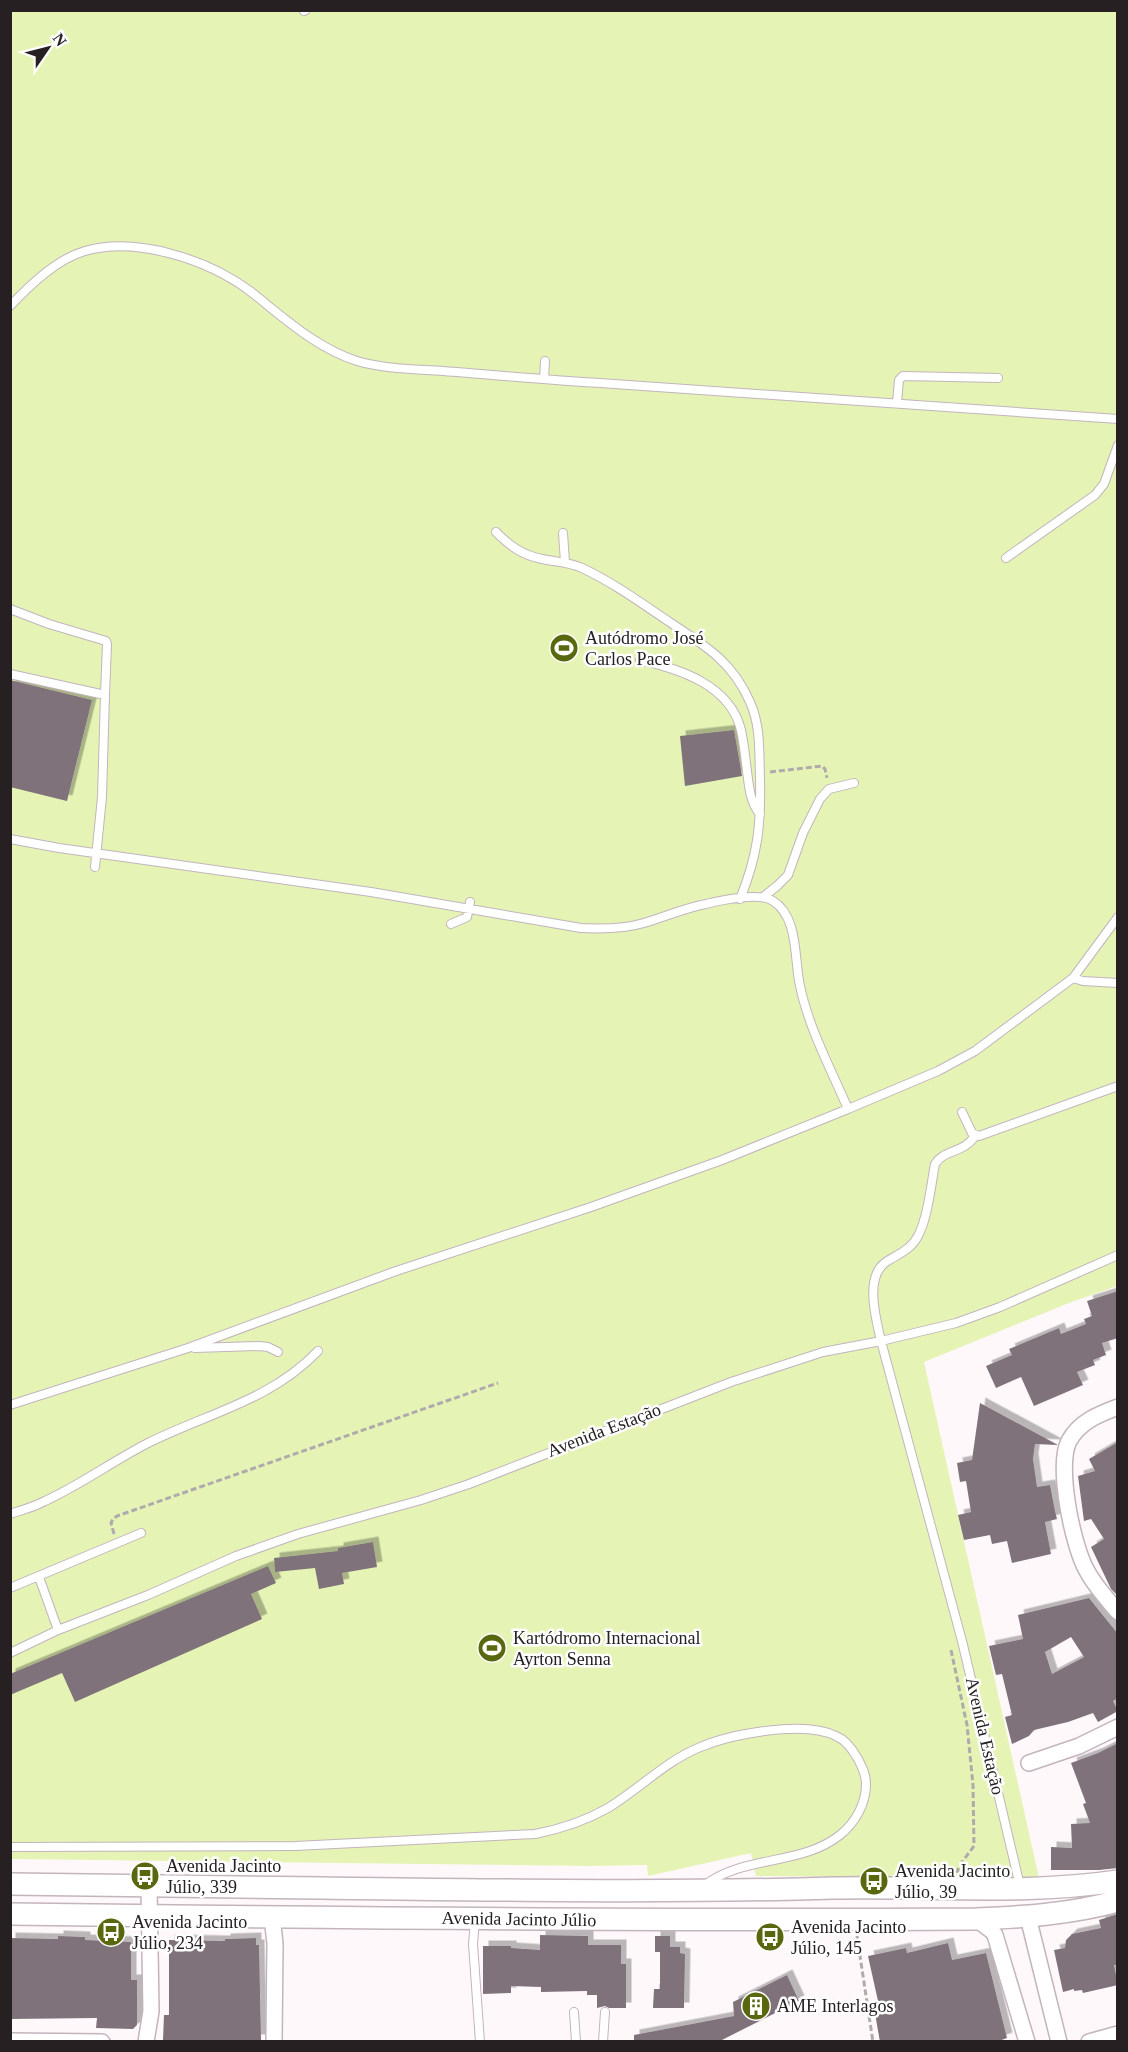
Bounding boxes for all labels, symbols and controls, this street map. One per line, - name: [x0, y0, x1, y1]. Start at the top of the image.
- north arrow: [18, 18, 78, 78]
- text: N: [50, 30, 70, 50]
- place label: Autódromo José Carlos Pace: [585, 628, 704, 669]
- sports icon: Autódromo José Carlos Pace: [548, 632, 580, 664]
- street label: Avenida Estação: [544, 1399, 664, 1461]
- place label: Kartódromo Internacional Ayrton Senna: [513, 1628, 700, 1669]
- sports icon: Kartódromo Internacional Ayrton Senna: [476, 1632, 508, 1664]
- street label: Avenida Estação: [962, 1675, 1008, 1797]
- place label: Avenida Jacinto Júlio, 339: [166, 1856, 281, 1897]
- bus stop icon: Avenida Jacinto Júlio, 339: [129, 1860, 161, 1892]
- place label: Avenida Jacinto Júlio, 39: [895, 1861, 1010, 1902]
- bus stop icon: Avenida Jacinto Júlio, 39: [858, 1865, 890, 1897]
- street label: Avenida Jacinto Júlio: [442, 1908, 596, 1930]
- place label: Avenida Jacinto Júlio, 234: [132, 1912, 247, 1953]
- bus stop icon: Avenida Jacinto Júlio, 234: [95, 1916, 127, 1948]
- place label: Avenida Jacinto Júlio, 145: [791, 1917, 906, 1958]
- bus stop icon: Avenida Jacinto Júlio, 145: [754, 1921, 786, 1953]
- building icon: AME Interlagos: [740, 1990, 772, 2022]
- place label: AME Interlagos: [777, 1996, 893, 2016]

